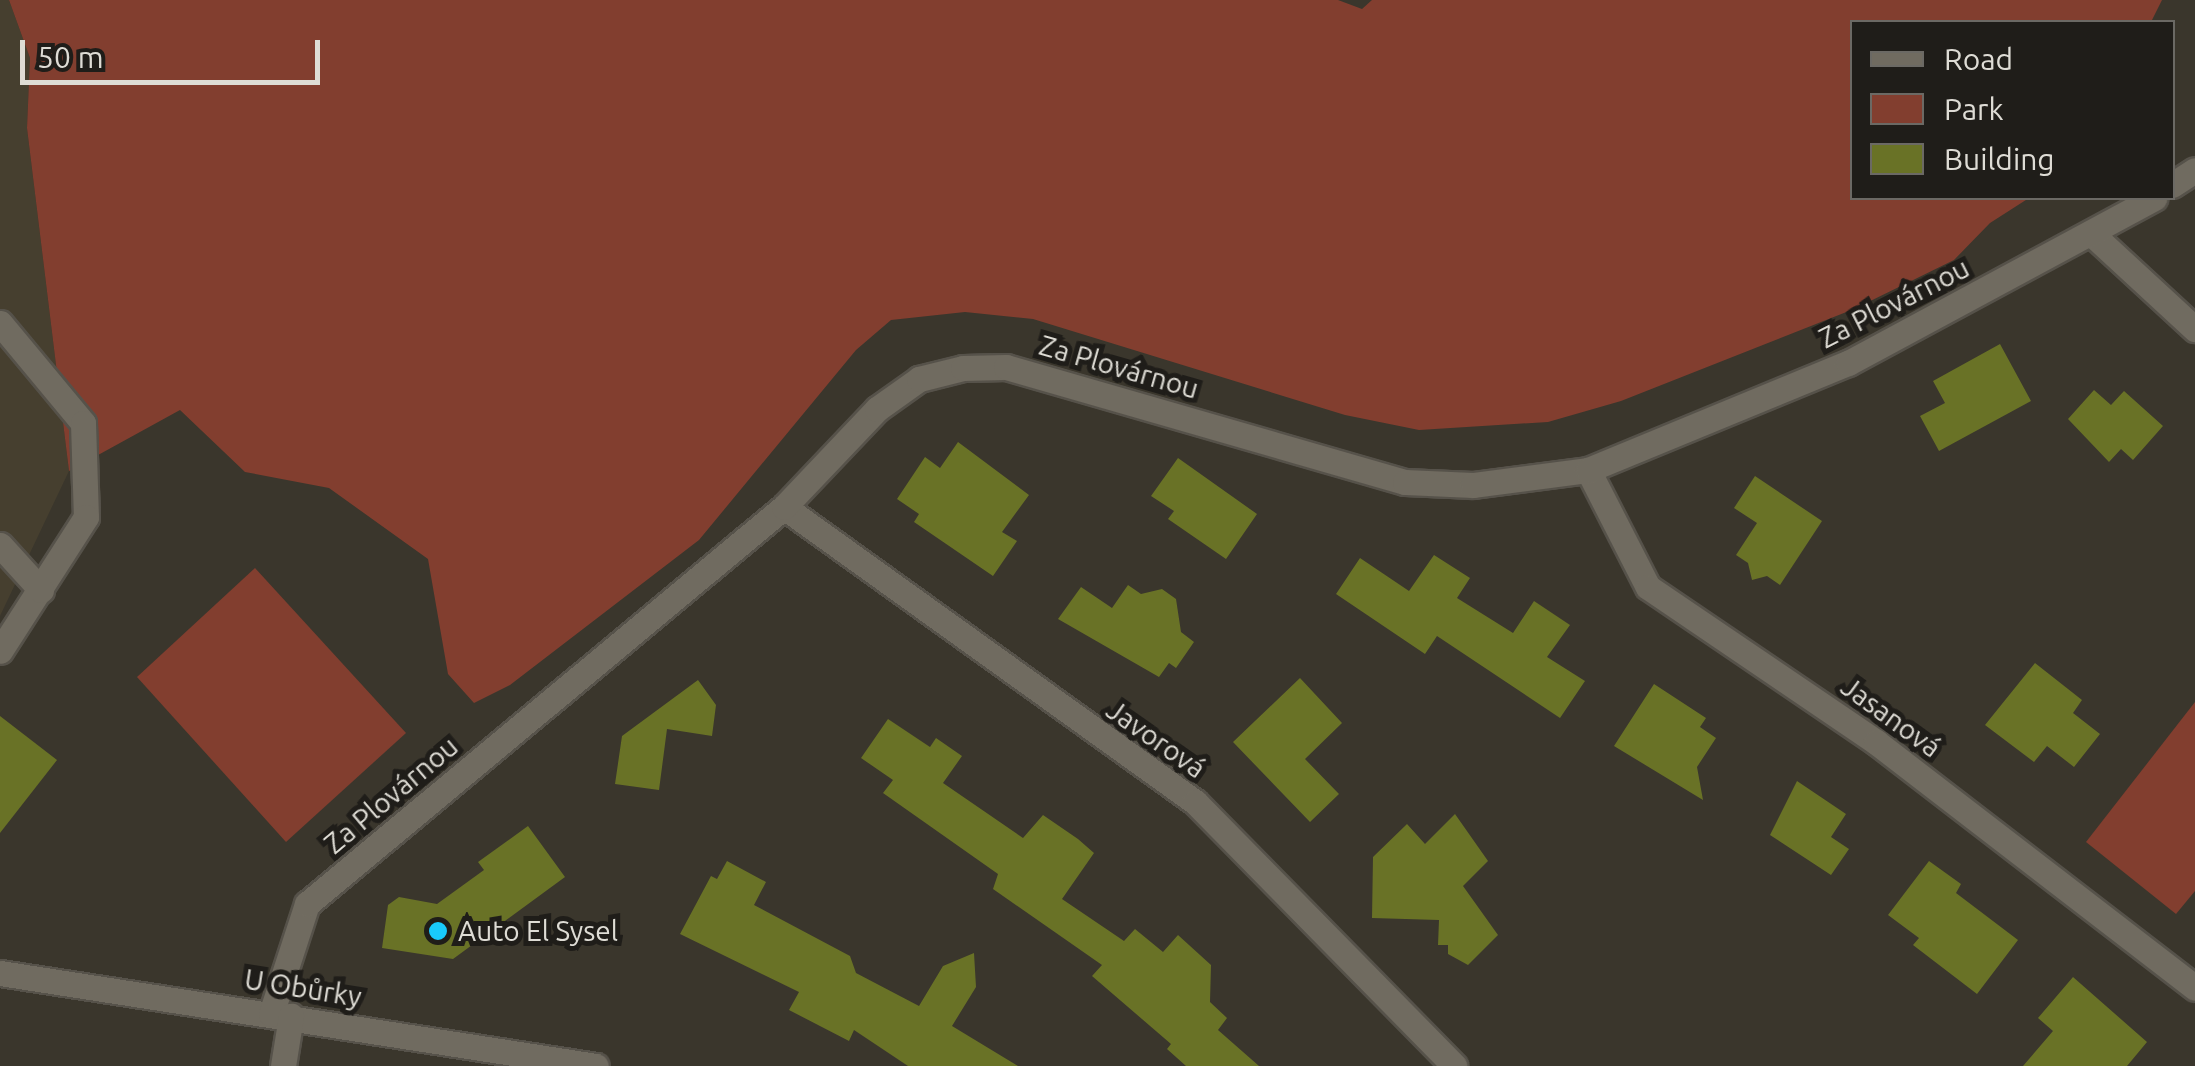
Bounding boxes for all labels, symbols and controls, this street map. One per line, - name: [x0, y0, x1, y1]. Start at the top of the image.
- scale bar: [25, 20, 325, 82]
- legend: [1850, 20, 2175, 200]
- text: 50 m: [37, 40, 104, 74]
- text: Road: [1944, 42, 2013, 76]
- text: Park: [1944, 92, 2004, 126]
- text: Building: [1944, 142, 2055, 176]
- street label: Za Plovárnou: [1813, 251, 1975, 355]
- street label: Za Plovárnou: [1036, 328, 1202, 406]
- street label: Jasanová: [1835, 670, 1947, 764]
- street label: Javorová: [1100, 693, 1212, 785]
- street label: Za Plovárnou: [317, 729, 465, 861]
- place label: Auto El Sysel: [458, 914, 618, 948]
- marker: Auto El Sysel: [427, 920, 449, 942]
- street label: U Obůrky: [242, 962, 364, 1014]

